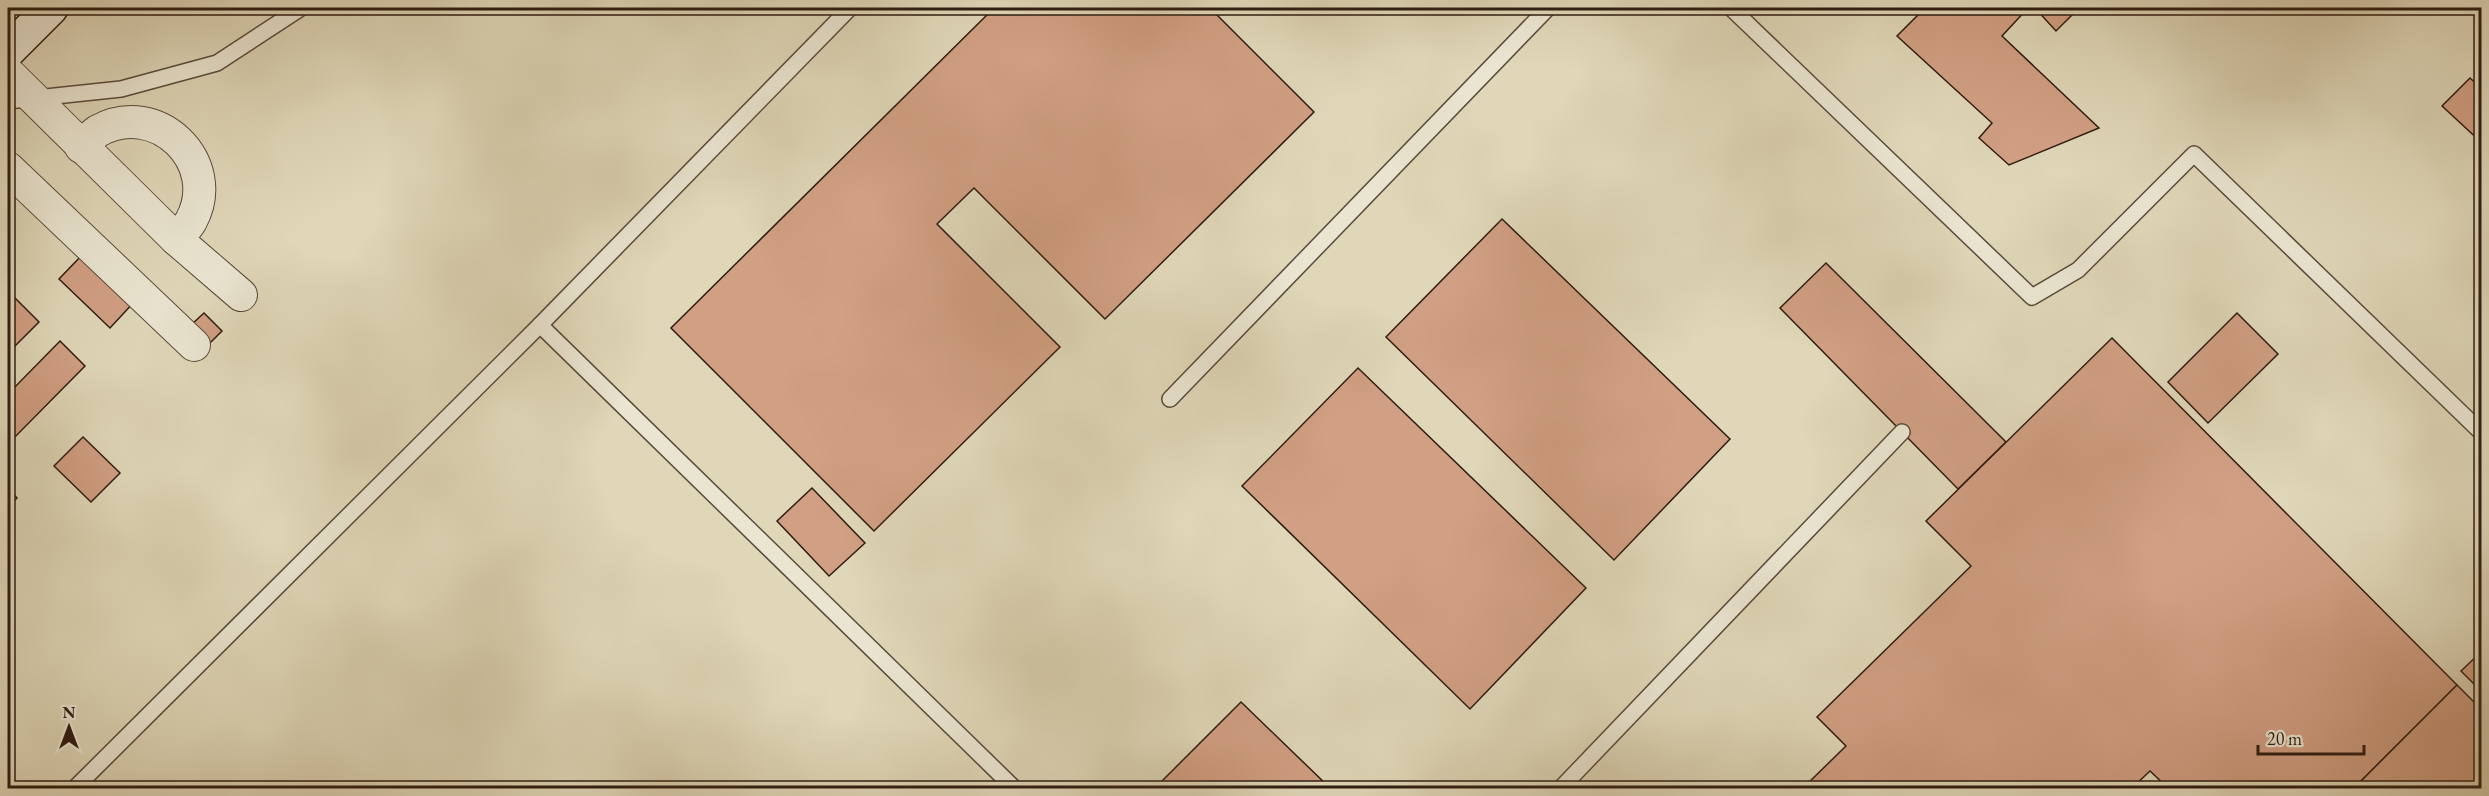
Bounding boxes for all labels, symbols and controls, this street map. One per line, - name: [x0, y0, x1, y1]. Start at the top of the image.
- north arrow: [39, 697, 99, 757]
- text: N: [63, 702, 76, 723]
- scale bar: [2258, 718, 2364, 756]
- text: 20 m: [2267, 727, 2302, 750]

